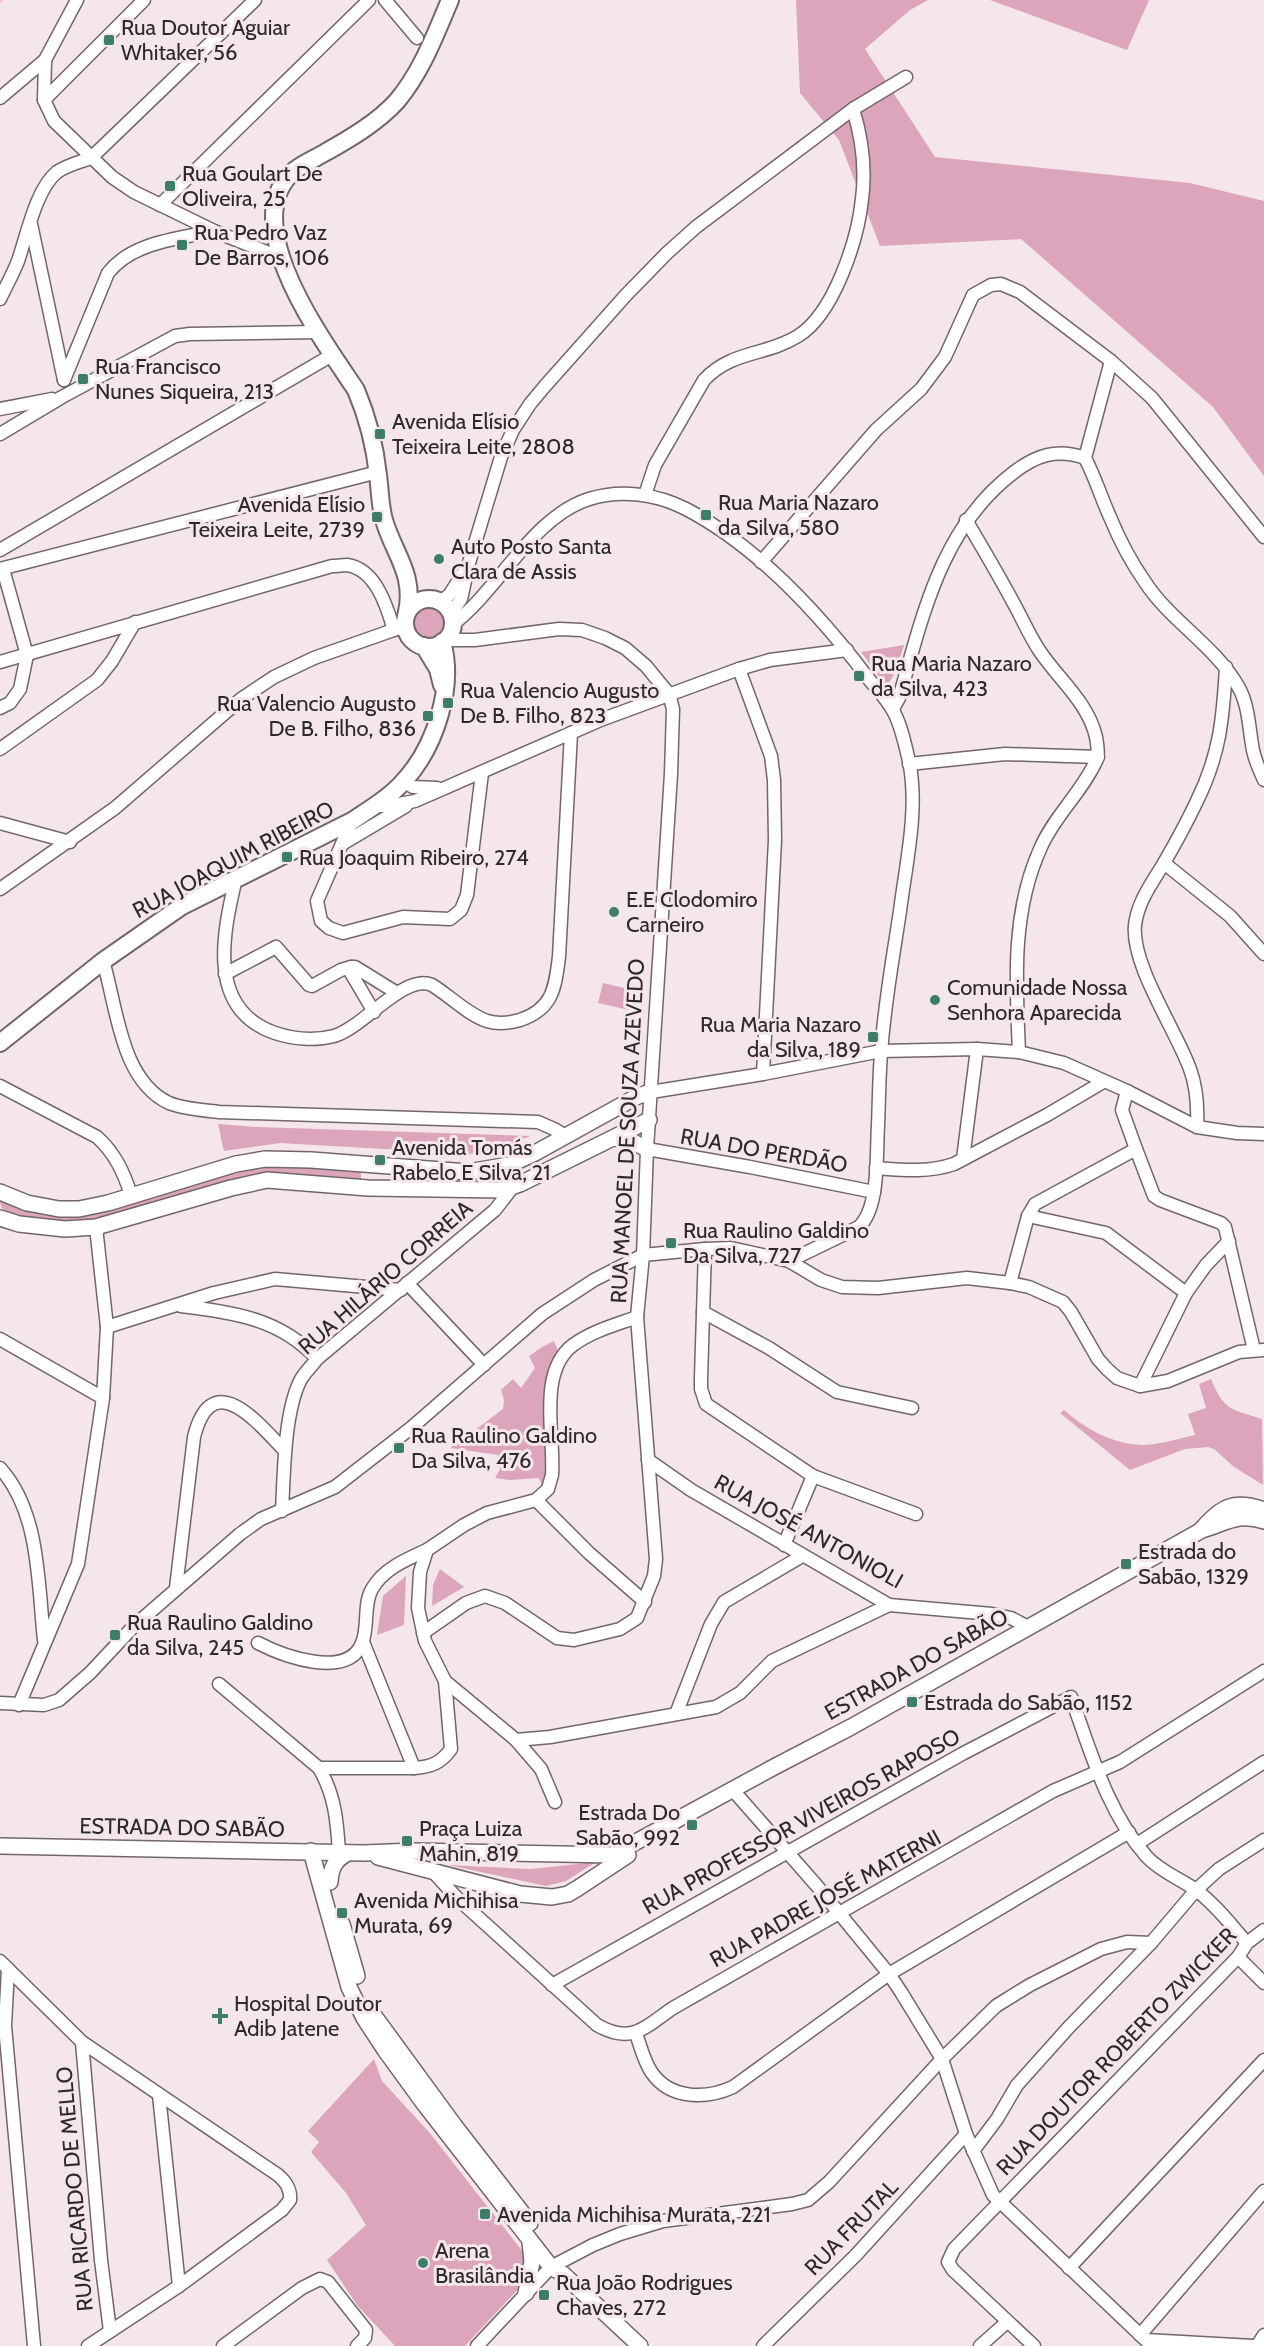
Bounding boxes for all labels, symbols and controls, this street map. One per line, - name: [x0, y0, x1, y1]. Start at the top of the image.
- place label: Rua Doutor Aguiar Whitaker, 56: [121, 14, 290, 66]
- marker: Rua Doutor Aguiar Whitaker, 56: [102, 33, 116, 47]
- place label: Rua Goulart De Oliveira, 25: [182, 160, 323, 212]
- marker: Rua Goulart De Oliveira, 25: [163, 179, 177, 193]
- place label: Rua Pedro Vaz De Barros, 106: [194, 219, 329, 271]
- marker: Rua Pedro Vaz De Barros, 106: [175, 238, 189, 252]
- place label: Rua Francisco Nunes Siqueira, 213: [95, 353, 274, 405]
- marker: Rua Francisco Nunes Siqueira, 213: [76, 372, 90, 386]
- place label: Avenida Elísio Teixeira Leite, 2808: [392, 408, 575, 460]
- marker: Avenida Elísio Teixeira Leite, 2808: [373, 427, 387, 441]
- place label: Rua Maria Nazaro da Silva, 580: [718, 489, 879, 541]
- place label: Avenida Elísio Teixeira Leite, 2739: [189, 491, 365, 543]
- marker: Rua Maria Nazaro da Silva, 580: [699, 508, 713, 522]
- marker: Avenida Elísio Teixeira Leite, 2739: [370, 510, 384, 524]
- place label: Auto Posto Santa Clara de Assis: [451, 533, 612, 585]
- marker: Auto Posto Santa Clara de Assis: [432, 552, 446, 566]
- place label: Rua Maria Nazaro da Silva, 423: [871, 650, 1032, 702]
- marker: Rua Maria Nazaro da Silva, 423: [852, 669, 866, 683]
- place label: Rua Valencio Augusto De B. Filho, 823: [460, 677, 659, 729]
- place label: Rua Valencio Augusto De B. Filho, 836: [217, 690, 416, 742]
- marker: Rua Valencio Augusto De B. Filho, 823: [441, 696, 455, 710]
- marker: Rua Valencio Augusto De B. Filho, 836: [421, 709, 435, 723]
- street label: RUA JOAQUIM RIBEIRO: [128, 795, 339, 924]
- place label: Rua Joaquim Ribeiro, 274: [299, 844, 529, 871]
- marker: Rua Joaquim Ribeiro, 274: [280, 850, 294, 864]
- place label: E.E Clodomiro Carneiro: [626, 886, 758, 938]
- marker: E.E Clodomiro Carneiro: [607, 905, 621, 919]
- street label: RUA MANOEL DE SOUZA AZEVEDO: [605, 958, 650, 1304]
- place label: Comunidade Nossa Senhora Aparecida: [947, 974, 1128, 1026]
- marker: Comunidade Nossa Senhora Aparecida: [928, 993, 942, 1007]
- place label: Rua Maria Nazaro da Silva, 189: [700, 1011, 861, 1063]
- marker: Rua Maria Nazaro da Silva, 189: [866, 1030, 880, 1044]
- street label: RUA DO PERDÃO: [678, 1123, 850, 1178]
- place label: Avenida Tomás Rabelo E Silva, 21: [392, 1134, 551, 1186]
- marker: Avenida Tomás Rabelo E Silva, 21: [373, 1153, 387, 1167]
- street label: RUA HILÁRIO CORREIA: [293, 1194, 478, 1360]
- place label: Rua Raulino Galdino Da Silva, 727: [683, 1217, 869, 1269]
- marker: Rua Raulino Galdino Da Silva, 727: [664, 1236, 678, 1250]
- place label: Rua Raulino Galdino Da Silva, 476: [411, 1422, 597, 1474]
- marker: Rua Raulino Galdino Da Silva, 476: [392, 1441, 406, 1455]
- street label: RUA JOSÉ ANTONIOLI: [710, 1468, 908, 1595]
- place label: Estrada do Sabão, 1329: [1138, 1538, 1249, 1590]
- marker: Estrada do Sabão, 1329: [1119, 1557, 1133, 1571]
- street label: ESTRADA DO SABÃO: [820, 1603, 1013, 1726]
- place label: Rua Raulino Galdino da Silva, 245: [127, 1609, 313, 1661]
- marker: Rua Raulino Galdino da Silva, 245: [108, 1628, 122, 1642]
- place label: Estrada do Sabão, 1152: [924, 1689, 1133, 1716]
- marker: Estrada do Sabão, 1152: [905, 1695, 919, 1709]
- street label: RUA PROFESSOR VIVEIROS RAPOSO: [638, 1723, 965, 1920]
- place label: Estrada Do Sabão, 992: [576, 1799, 680, 1851]
- street label: ESTRADA DO SABÃO: [79, 1812, 285, 1843]
- place label: Praça Luiza Mahin, 819: [419, 1815, 523, 1867]
- marker: Estrada Do Sabão, 992: [685, 1818, 699, 1832]
- street label: RUA PADRE JOSÉ MATERNI: [705, 1824, 946, 1973]
- marker: Praça Luiza Mahin, 819: [400, 1834, 414, 1848]
- place label: Avenida Michihisa Murata, 69: [354, 1887, 519, 1939]
- marker: Avenida Michihisa Murata, 69: [335, 1906, 349, 1920]
- street label: RUA DOUTOR ROBERTO ZWICKER: [991, 1922, 1242, 2181]
- place label: Hospital Doutor Adib Jatene: [234, 1990, 381, 2042]
- marker: Hospital Doutor Adib Jatene: [211, 2007, 229, 2025]
- street label: RUA RICARDO DE MELLO: [50, 2065, 99, 2313]
- street label: RUA FRUTAL: [799, 2174, 904, 2281]
- place label: Avenida Michihisa Murata, 221: [497, 2201, 771, 2228]
- marker: Avenida Michihisa Murata, 221: [478, 2207, 492, 2221]
- place label: Arena Brasilândia: [435, 2237, 535, 2289]
- marker: Arena Brasilândia: [416, 2256, 430, 2270]
- place label: Rua João Rodrigues Chaves, 272: [556, 2269, 733, 2321]
- marker: Rua João Rodrigues Chaves, 272: [537, 2288, 551, 2302]

